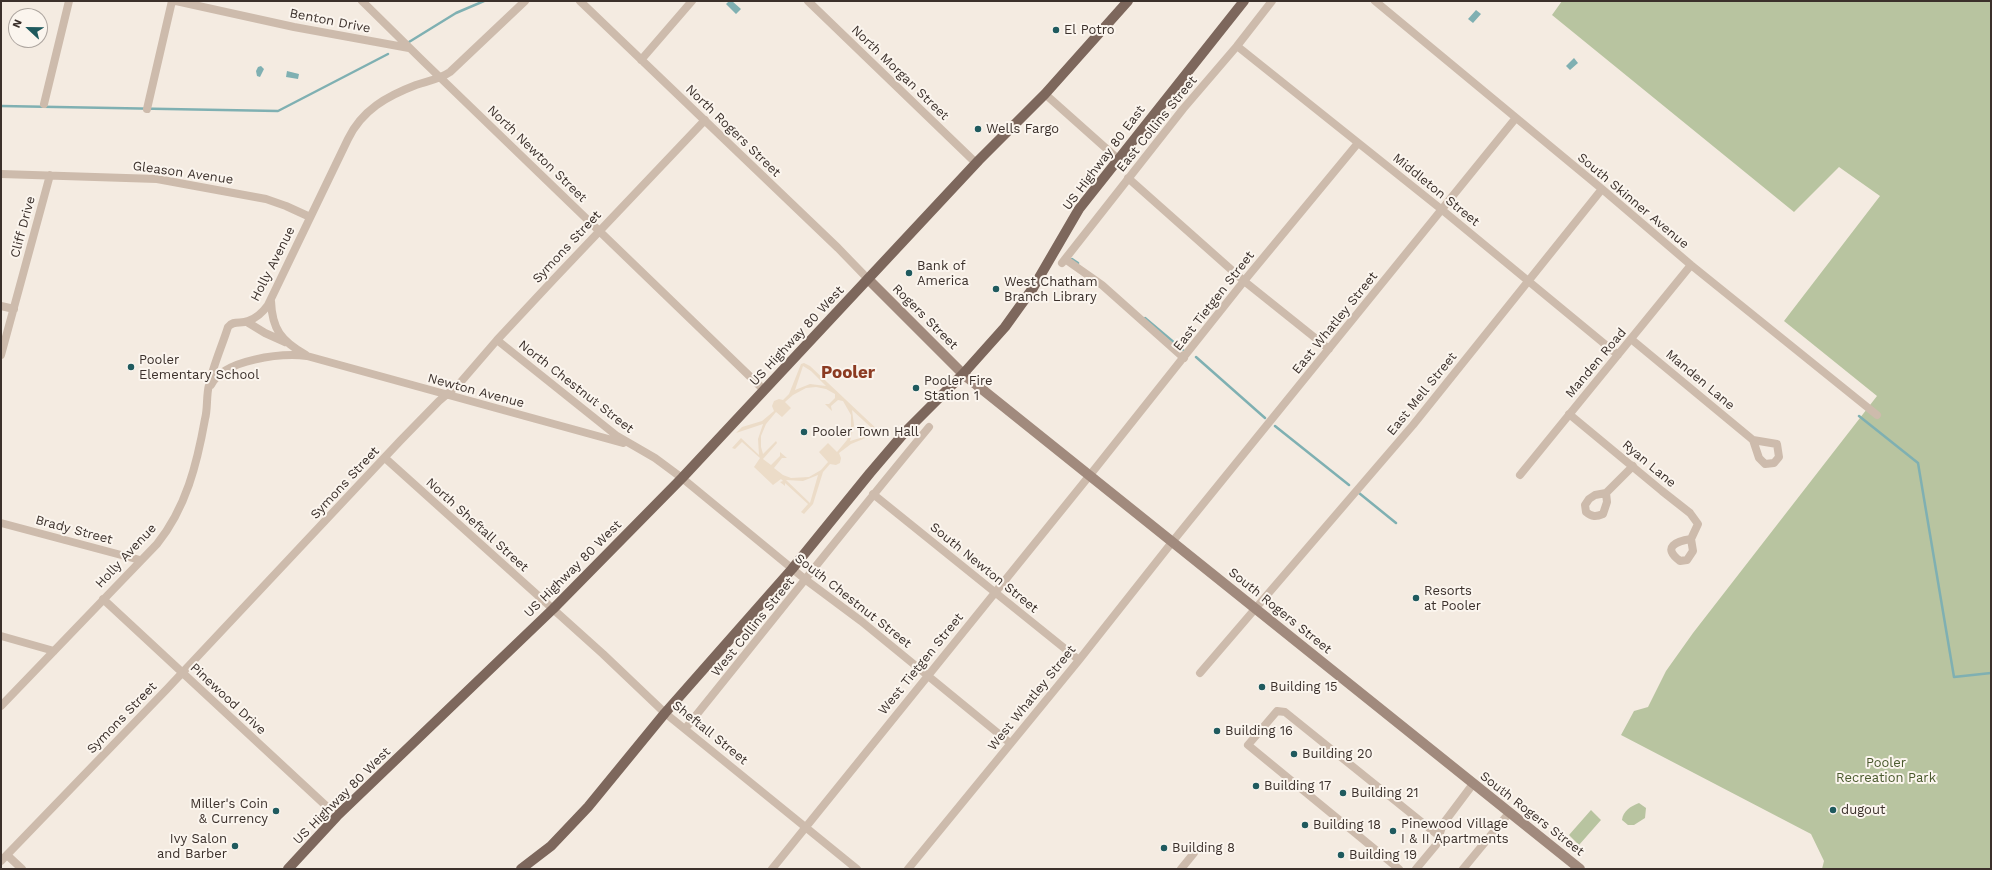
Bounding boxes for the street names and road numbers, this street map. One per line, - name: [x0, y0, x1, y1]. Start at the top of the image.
- street label: Benton Drive: [288, 6, 372, 36]
- street label: North Morgan Street: [848, 22, 952, 124]
- street label: East Collins Street: [1114, 73, 1200, 175]
- street label: North Rogers Street: [682, 82, 784, 180]
- street label: North Newton Street: [484, 102, 590, 206]
- street label: US Highway 80 East: [1060, 103, 1148, 213]
- street label: Middleton Street: [1390, 150, 1482, 230]
- street label: South Skinner Avenue: [1574, 150, 1692, 252]
- street label: Gleason Avenue: [132, 158, 234, 188]
- street label: Cliff Drive: [7, 194, 39, 260]
- street label: Symons Street: [529, 208, 605, 286]
- street label: Holly Avenue: [247, 224, 299, 304]
- street label: East Tietgen Street: [1170, 248, 1258, 354]
- street label: East Whatley Street: [1289, 269, 1381, 377]
- street label: Rogers Street: [889, 281, 961, 353]
- street label: US Highway 80 West: [747, 283, 847, 389]
- street label: Manden Road: [1562, 325, 1630, 401]
- street label: North Chestnut Street: [515, 337, 637, 437]
- street label: Manden Lane: [1662, 347, 1738, 413]
- street label: East Mell Street: [1384, 349, 1460, 439]
- street label: Newton Avenue: [426, 371, 526, 411]
- street label: Ryan Lane: [1619, 437, 1679, 491]
- street label: Symons Street: [307, 444, 383, 522]
- street label: North Sheftall Street: [422, 475, 532, 575]
- street label: Brady Street: [34, 512, 114, 548]
- street label: US Highway 80 West: [521, 517, 625, 621]
- street label: South Newton Street: [927, 520, 1041, 616]
- street label: Holly Avenue: [92, 521, 160, 591]
- street label: South Chestnut Street: [791, 551, 915, 651]
- street label: South Rogers Street: [1225, 565, 1335, 657]
- street label: West Collins Street: [708, 574, 798, 680]
- street label: West Tietgen Street: [875, 610, 967, 718]
- street label: West Whatley Street: [985, 642, 1079, 754]
- street label: Pinewood Drive: [187, 660, 269, 738]
- street label: Symons Street: [84, 679, 160, 757]
- street label: Sheftall Street: [669, 698, 751, 768]
- street label: US Highway 80 West: [290, 744, 394, 848]
- street label: South Rogers Street: [1477, 768, 1587, 860]

